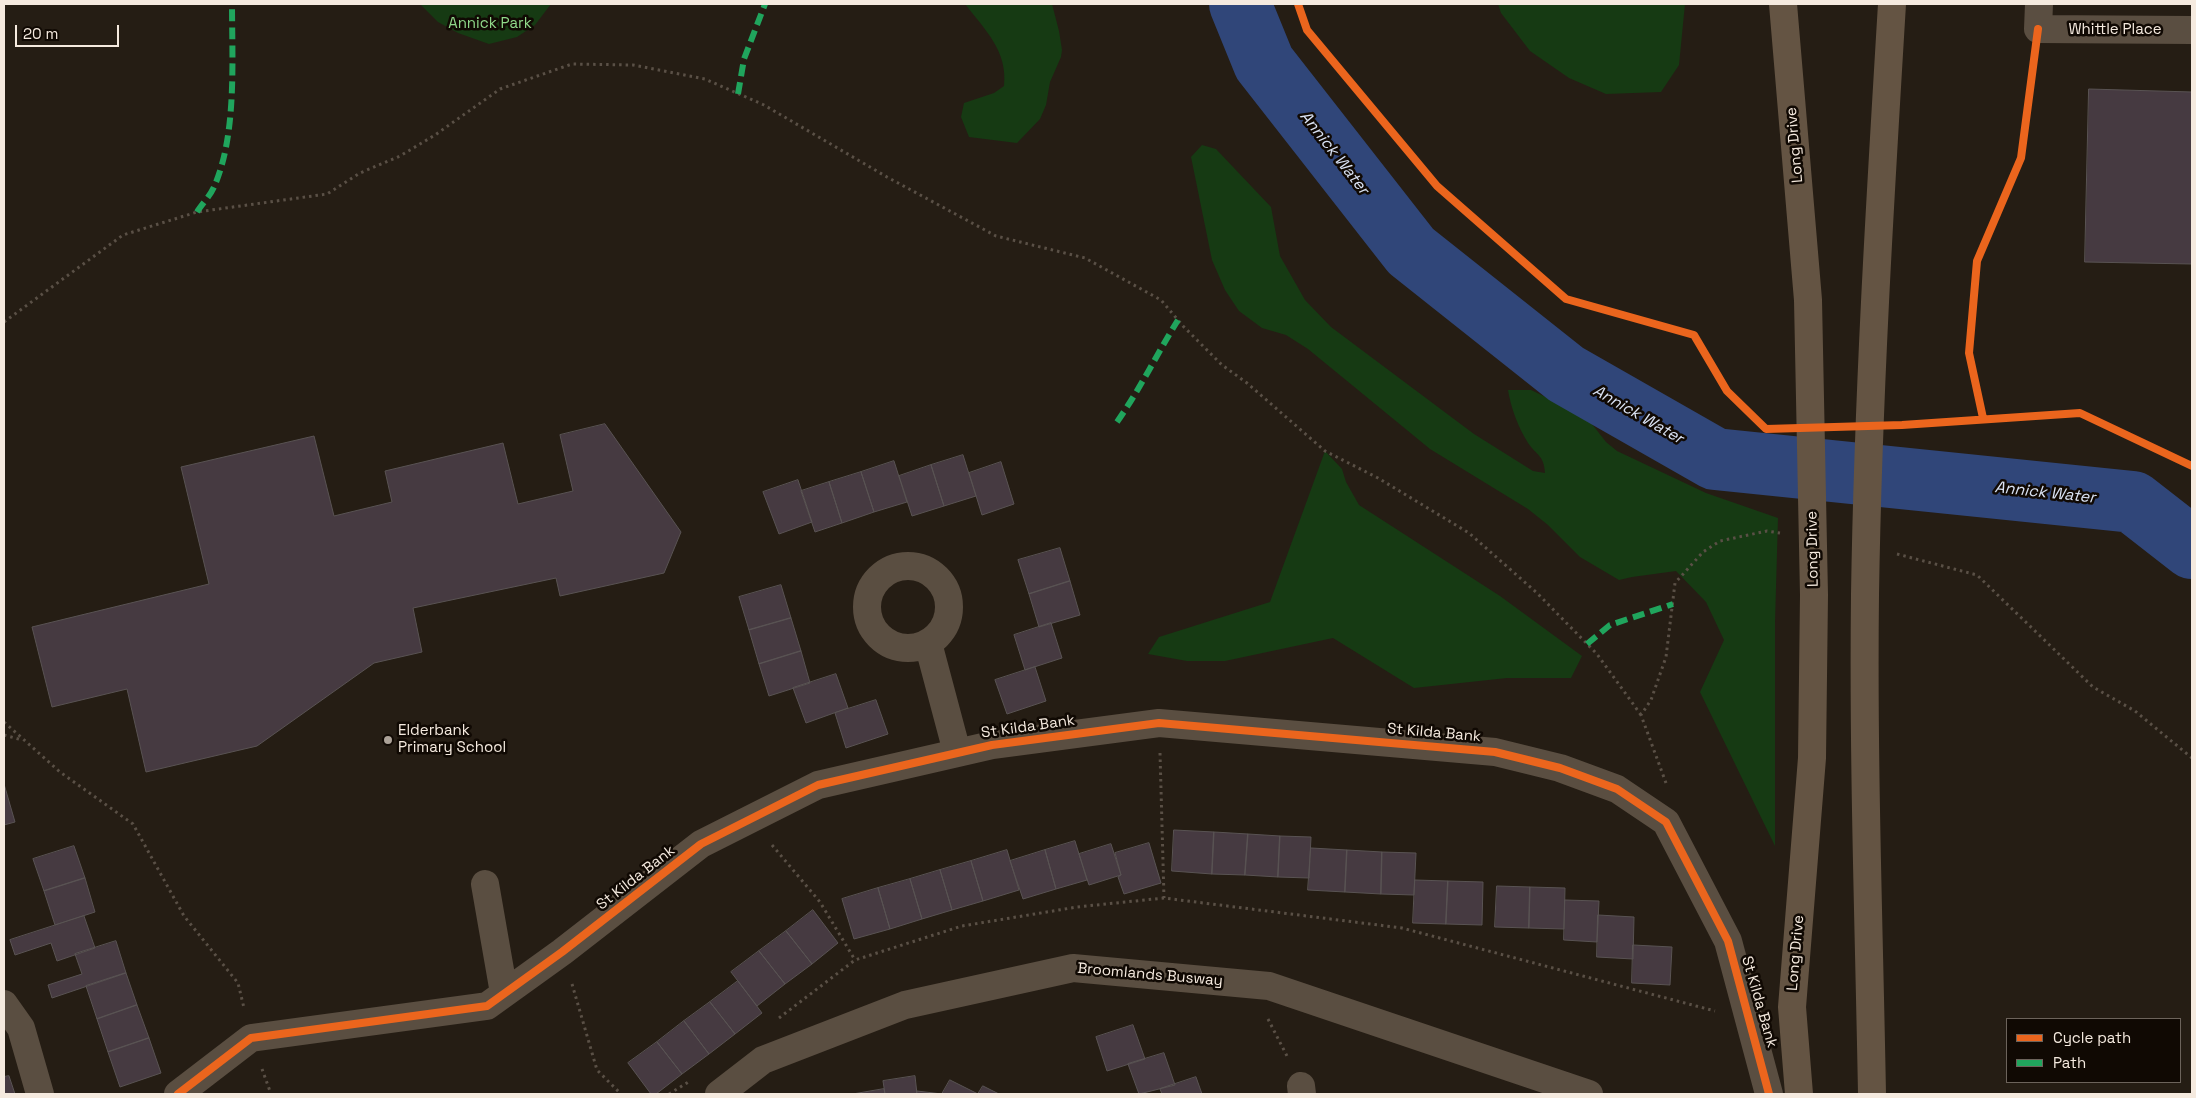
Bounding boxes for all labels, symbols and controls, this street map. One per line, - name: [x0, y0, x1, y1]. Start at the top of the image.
- scale bar: [18, 15, 121, 47]
- park label: Annick Park: [448, 15, 532, 33]
- street label: Whittle Place: [2068, 21, 2162, 39]
- text: 20 m: [23, 24, 58, 43]
- street label: Long Drive: [1783, 106, 1807, 184]
- water label: Annick Water: [1295, 107, 1373, 199]
- water label: Annick Water: [1589, 381, 1687, 449]
- water label: Annick Water: [1994, 478, 2096, 508]
- street label: Long Drive: [1803, 511, 1823, 587]
- street label: St Kilda Bank: [980, 712, 1076, 742]
- street label: St Kilda Bank: [1386, 720, 1482, 746]
- place label: Elderbank Primary School: [398, 722, 506, 757]
- marker: Elderbank Primary School: [382, 734, 394, 746]
- street label: St Kilda Bank: [593, 842, 679, 914]
- street label: Long Drive: [1784, 914, 1808, 992]
- street label: St Kilda Bank: [1737, 954, 1781, 1050]
- street label: Broomlands Busway: [1076, 960, 1224, 990]
- legend: [2006, 1018, 2181, 1083]
- text: Cycle path: [2053, 1028, 2131, 1047]
- text: Path: [2053, 1053, 2086, 1072]

